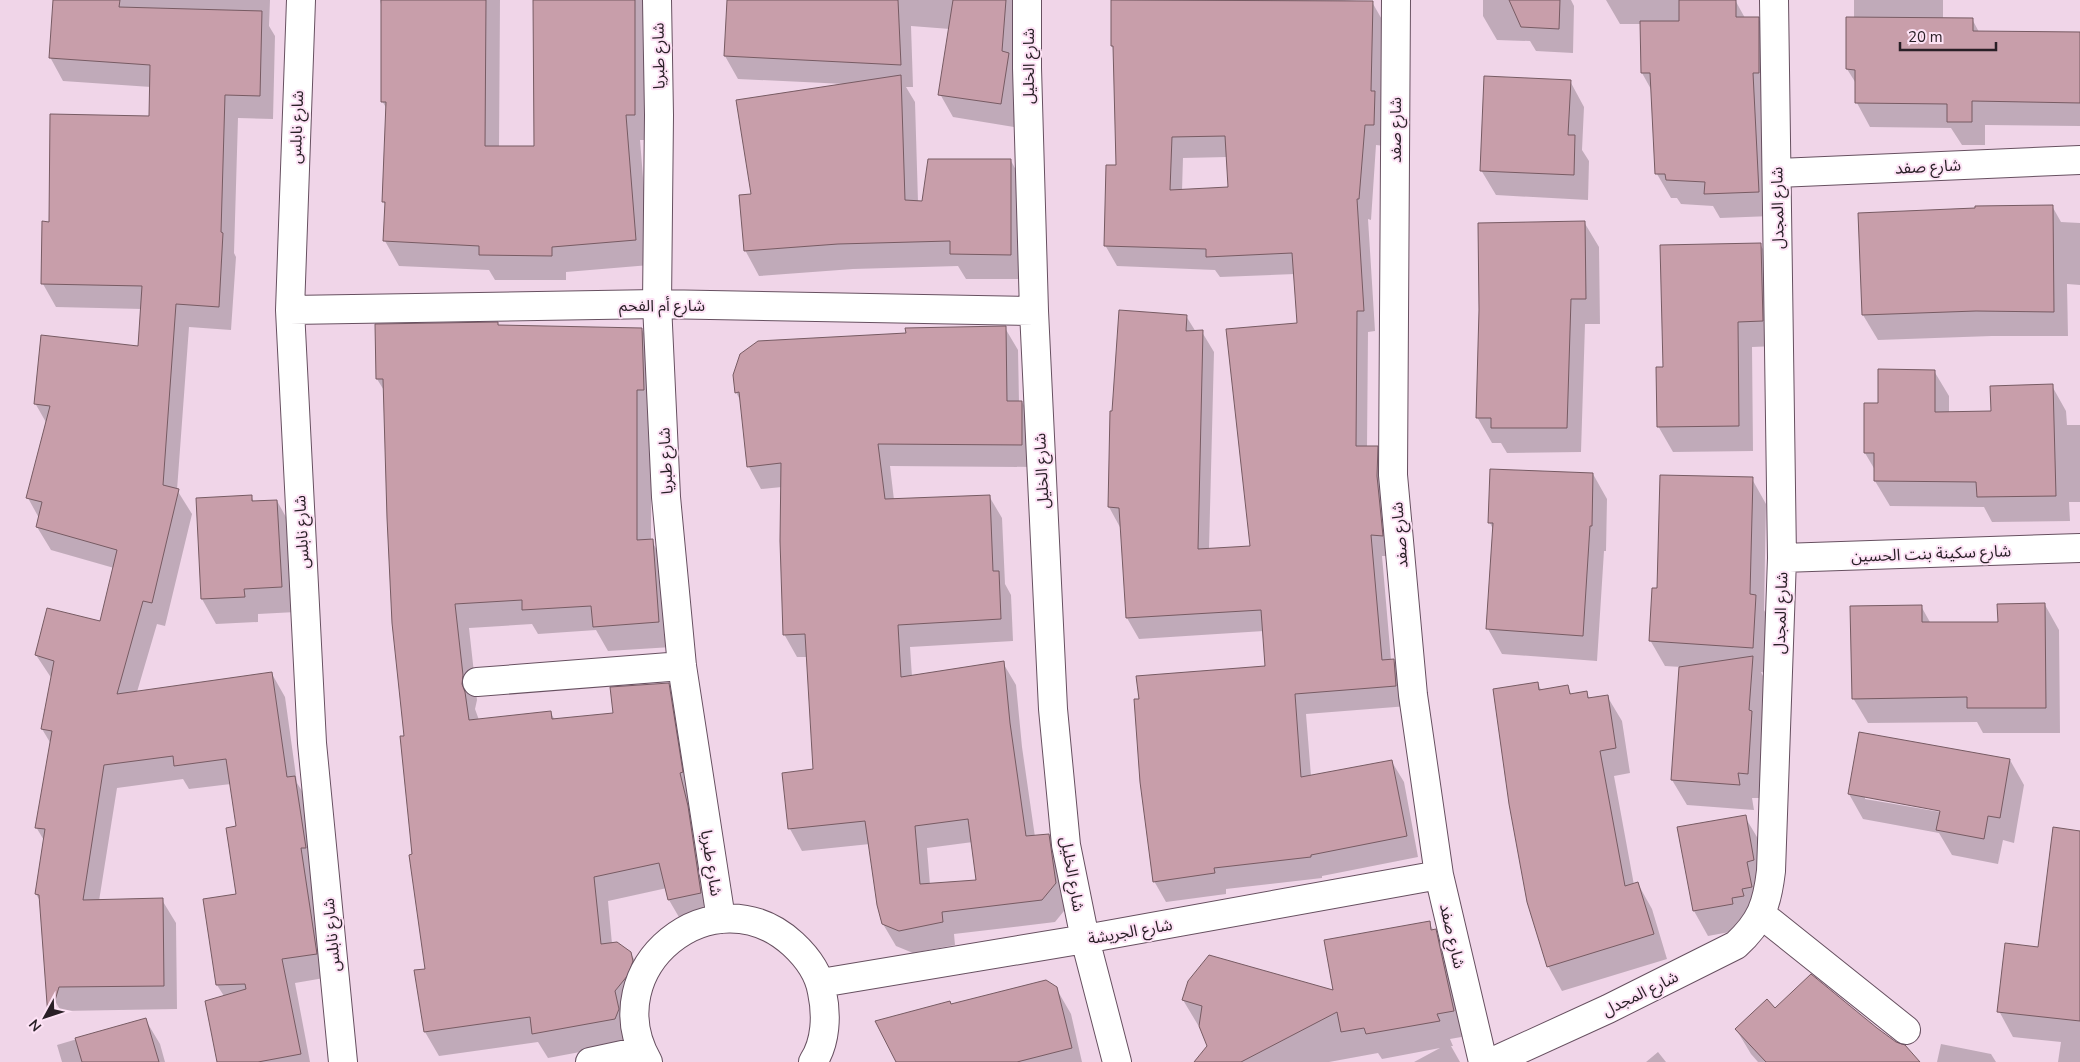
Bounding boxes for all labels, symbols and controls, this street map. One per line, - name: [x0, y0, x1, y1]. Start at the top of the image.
- scale bar: [1900, 20, 1996, 52]
- street label: شارع طبريا: [647, 22, 672, 90]
- text: 20 m: [1908, 27, 1943, 47]
- street label: شارع الخليل: [1018, 28, 1041, 104]
- street label: شارع نابلس: [285, 90, 310, 164]
- street label: شارع صفد: [1385, 97, 1408, 163]
- street label: شارع صفد: [1894, 154, 1962, 181]
- street label: شارع المجدل: [1766, 167, 1791, 249]
- street label: شارع أم الفحم: [619, 295, 705, 318]
- street label: شارع طبريا: [653, 427, 680, 495]
- street label: شارع الخليل: [1029, 432, 1056, 509]
- street label: شارع نابلس: [289, 495, 316, 569]
- street label: شارع صفد: [1386, 501, 1415, 569]
- street label: شارع سكينة بنت الحسين: [1851, 540, 2011, 569]
- street label: شارع المجدل: [1769, 572, 1794, 655]
- street label: شارع طبريا: [694, 828, 727, 898]
- street label: شارع الخليل: [1054, 835, 1089, 914]
- street label: شارع نابلس: [318, 897, 347, 973]
- street label: شارع صفد: [1433, 902, 1470, 971]
- street label: شارع الجريشة: [1086, 914, 1174, 951]
- street label: شارع المجدل: [1599, 966, 1683, 1023]
- north arrow: [20, 992, 70, 1042]
- text: N: [25, 1015, 46, 1035]

